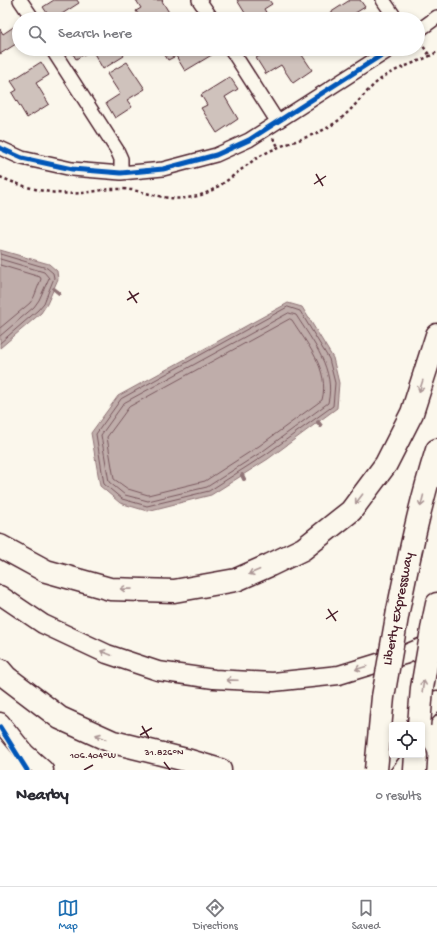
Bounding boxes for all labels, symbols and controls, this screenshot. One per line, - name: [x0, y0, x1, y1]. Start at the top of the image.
- search box: [12, 12, 425, 56]
- icon: search: [26, 23, 48, 45]
- text: Search here: [58, 25, 132, 43]
- one-way arrow: [417, 379, 424, 392]
- one-way arrow: [355, 494, 364, 505]
- one-way arrow: [418, 494, 426, 507]
- street label: Liberty Expressway: [380, 551, 418, 667]
- one-way arrow: [248, 569, 260, 576]
- one-way arrow: [120, 586, 133, 593]
- one-way arrow: [100, 648, 112, 656]
- one-way arrow: [354, 665, 367, 672]
- one-way arrow: [226, 676, 239, 684]
- one-way arrow: [419, 680, 427, 693]
- map controls: [389, 722, 425, 758]
- button: locate: [389, 722, 425, 758]
- one-way arrow: [96, 733, 108, 740]
- text: 31.826°N: [144, 747, 184, 759]
- text: 106.404°W: [69, 750, 117, 762]
- text: Nearby: [16, 786, 69, 806]
- text: 0 results: [375, 789, 421, 804]
- tab: Map: [57, 897, 79, 933]
- tab: Directions: [193, 897, 238, 933]
- tab: Saved: [352, 897, 380, 933]

